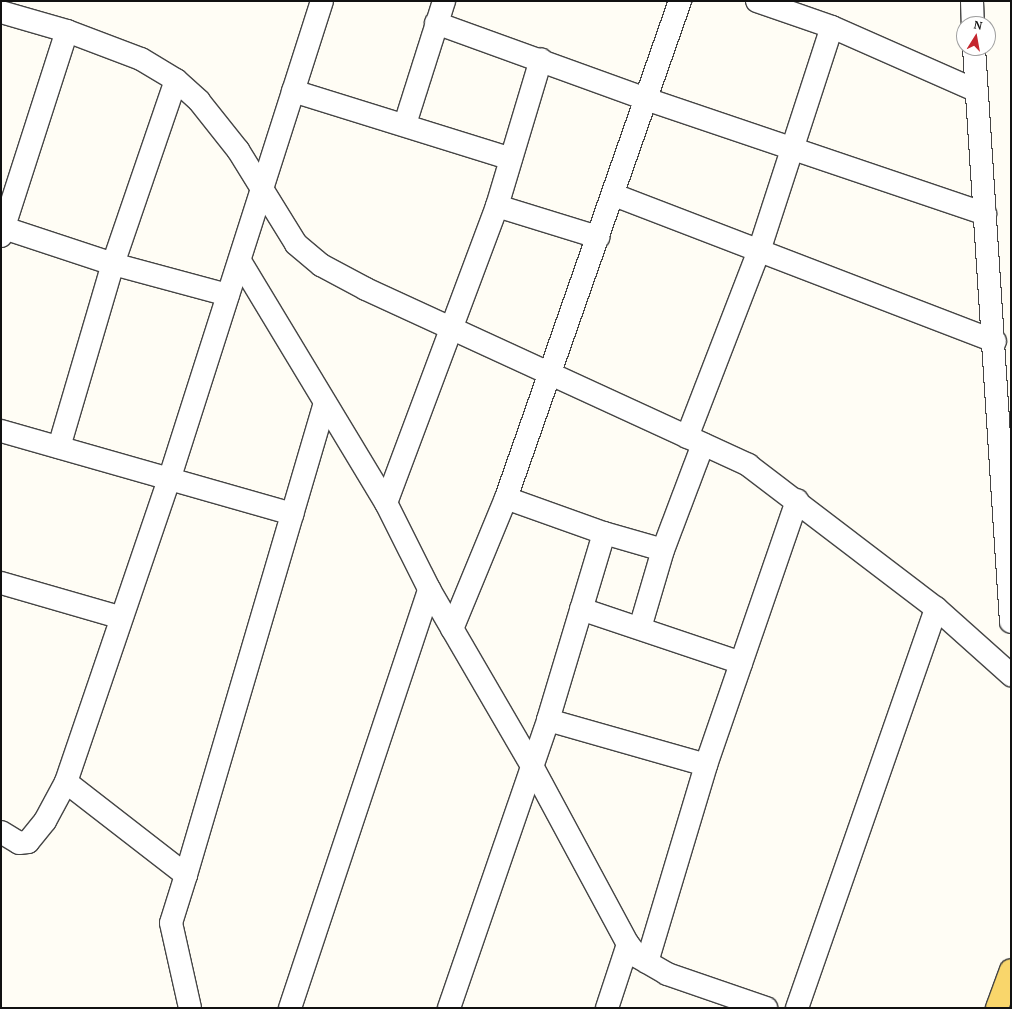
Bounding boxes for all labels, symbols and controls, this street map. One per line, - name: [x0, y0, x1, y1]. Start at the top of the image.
- north arrow: [956, 16, 996, 56]
- text: N: [973, 18, 984, 33]

